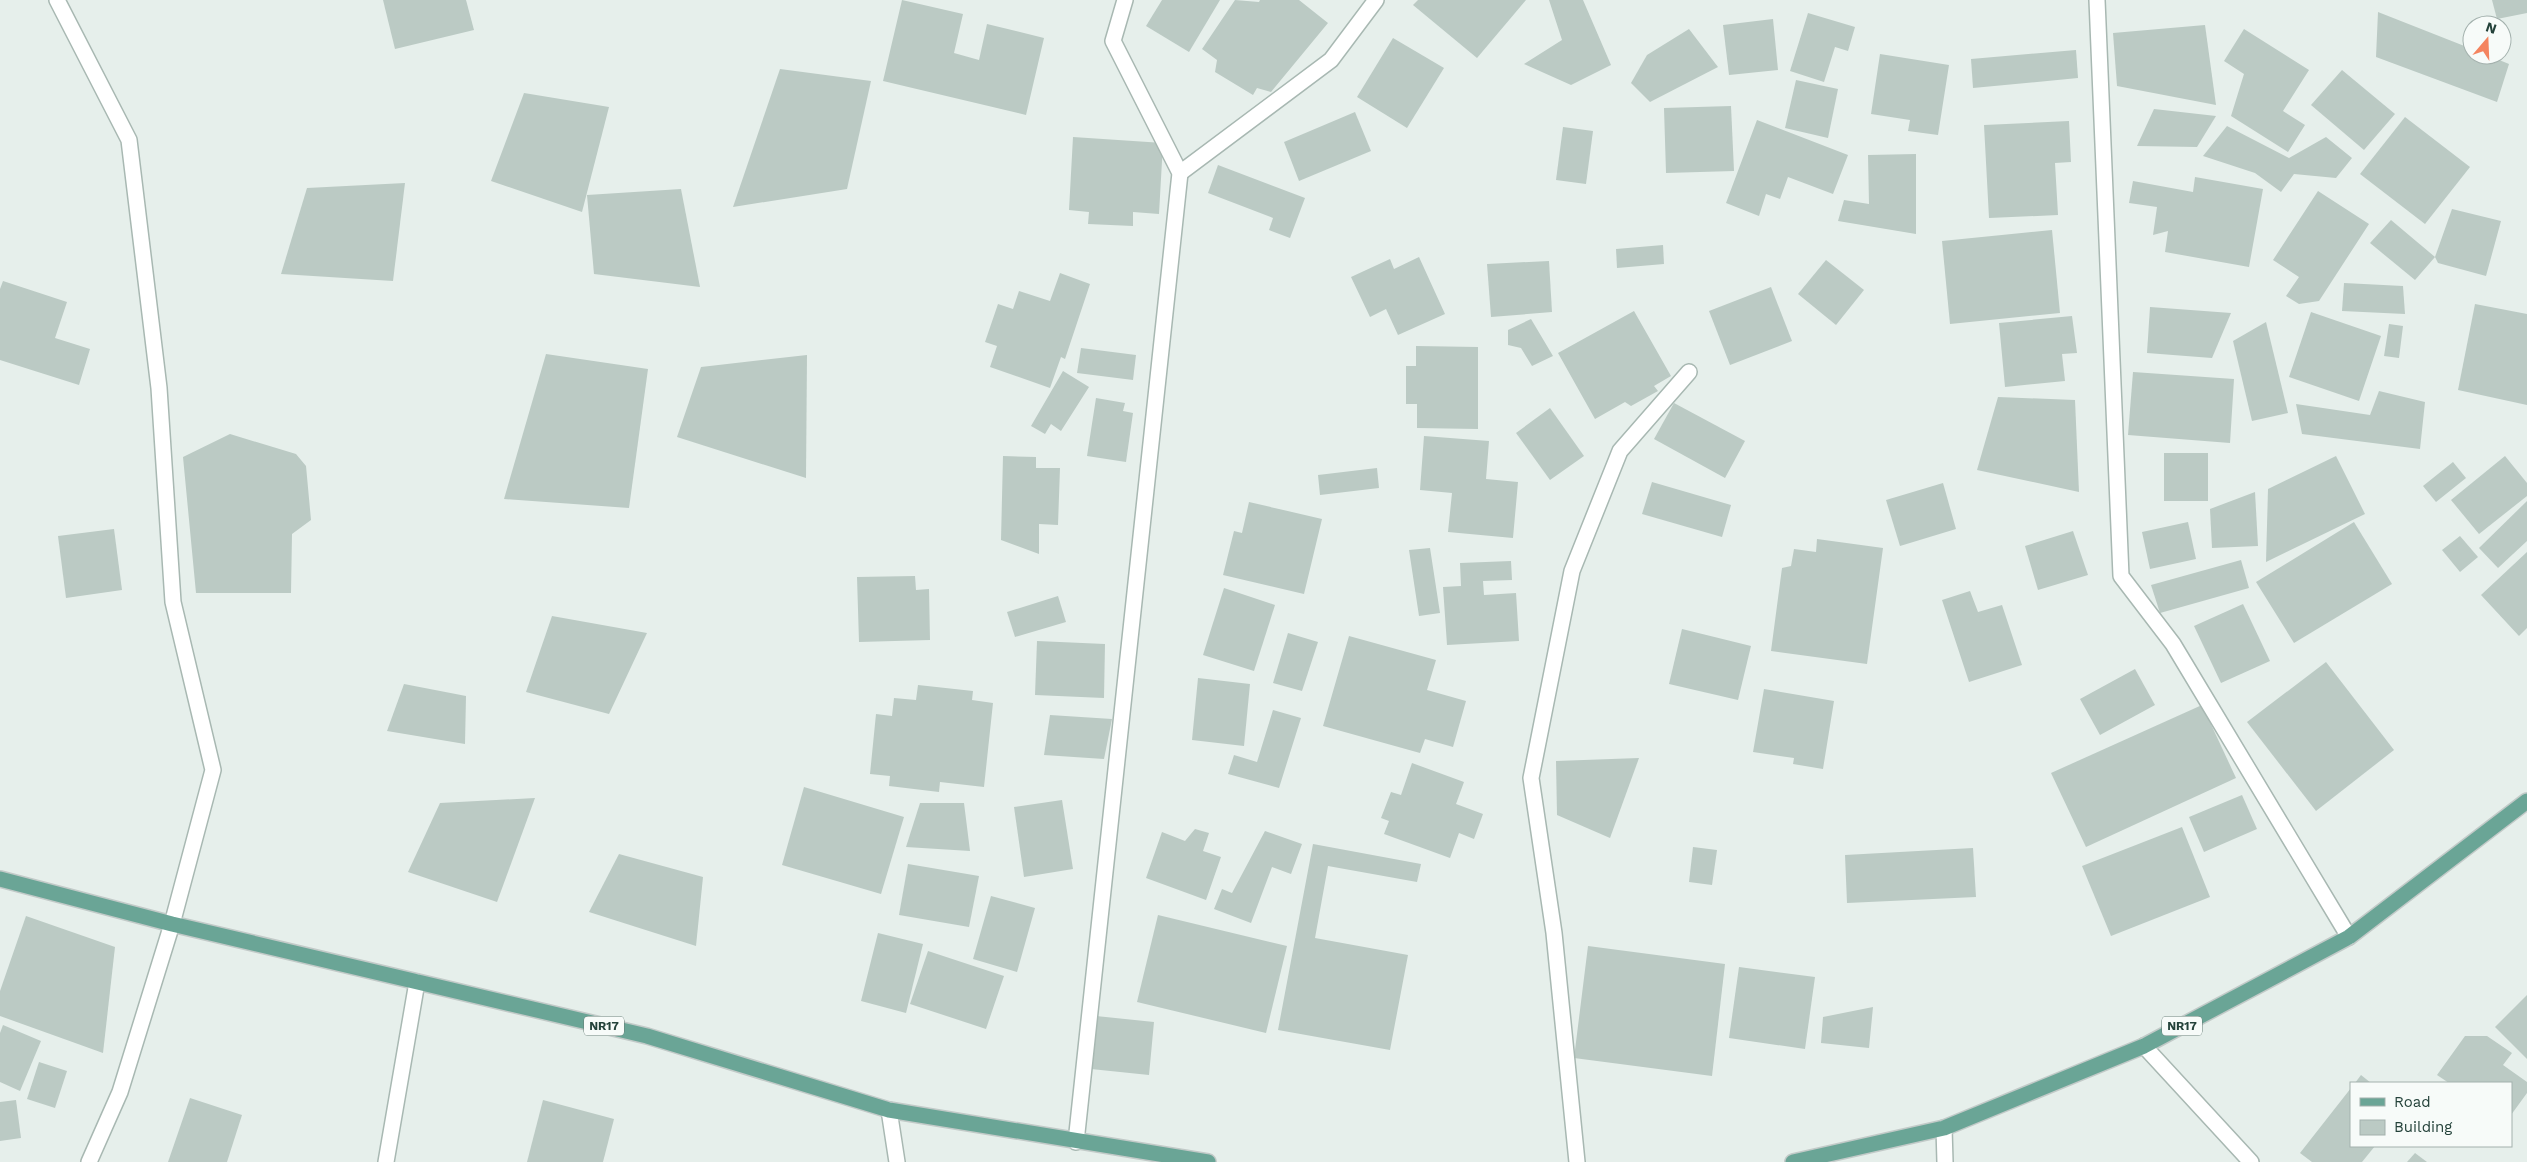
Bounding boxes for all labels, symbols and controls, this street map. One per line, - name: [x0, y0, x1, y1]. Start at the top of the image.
- north arrow: [2462, 15, 2512, 65]
- text: N: [2484, 18, 2499, 37]
- road number: NR17: [584, 1016, 624, 1036]
- road number: NR17: [2162, 1016, 2202, 1036]
- legend: [2350, 1082, 2512, 1147]
- text: Road: [2394, 1093, 2431, 1111]
- text: Building: [2394, 1118, 2452, 1136]

